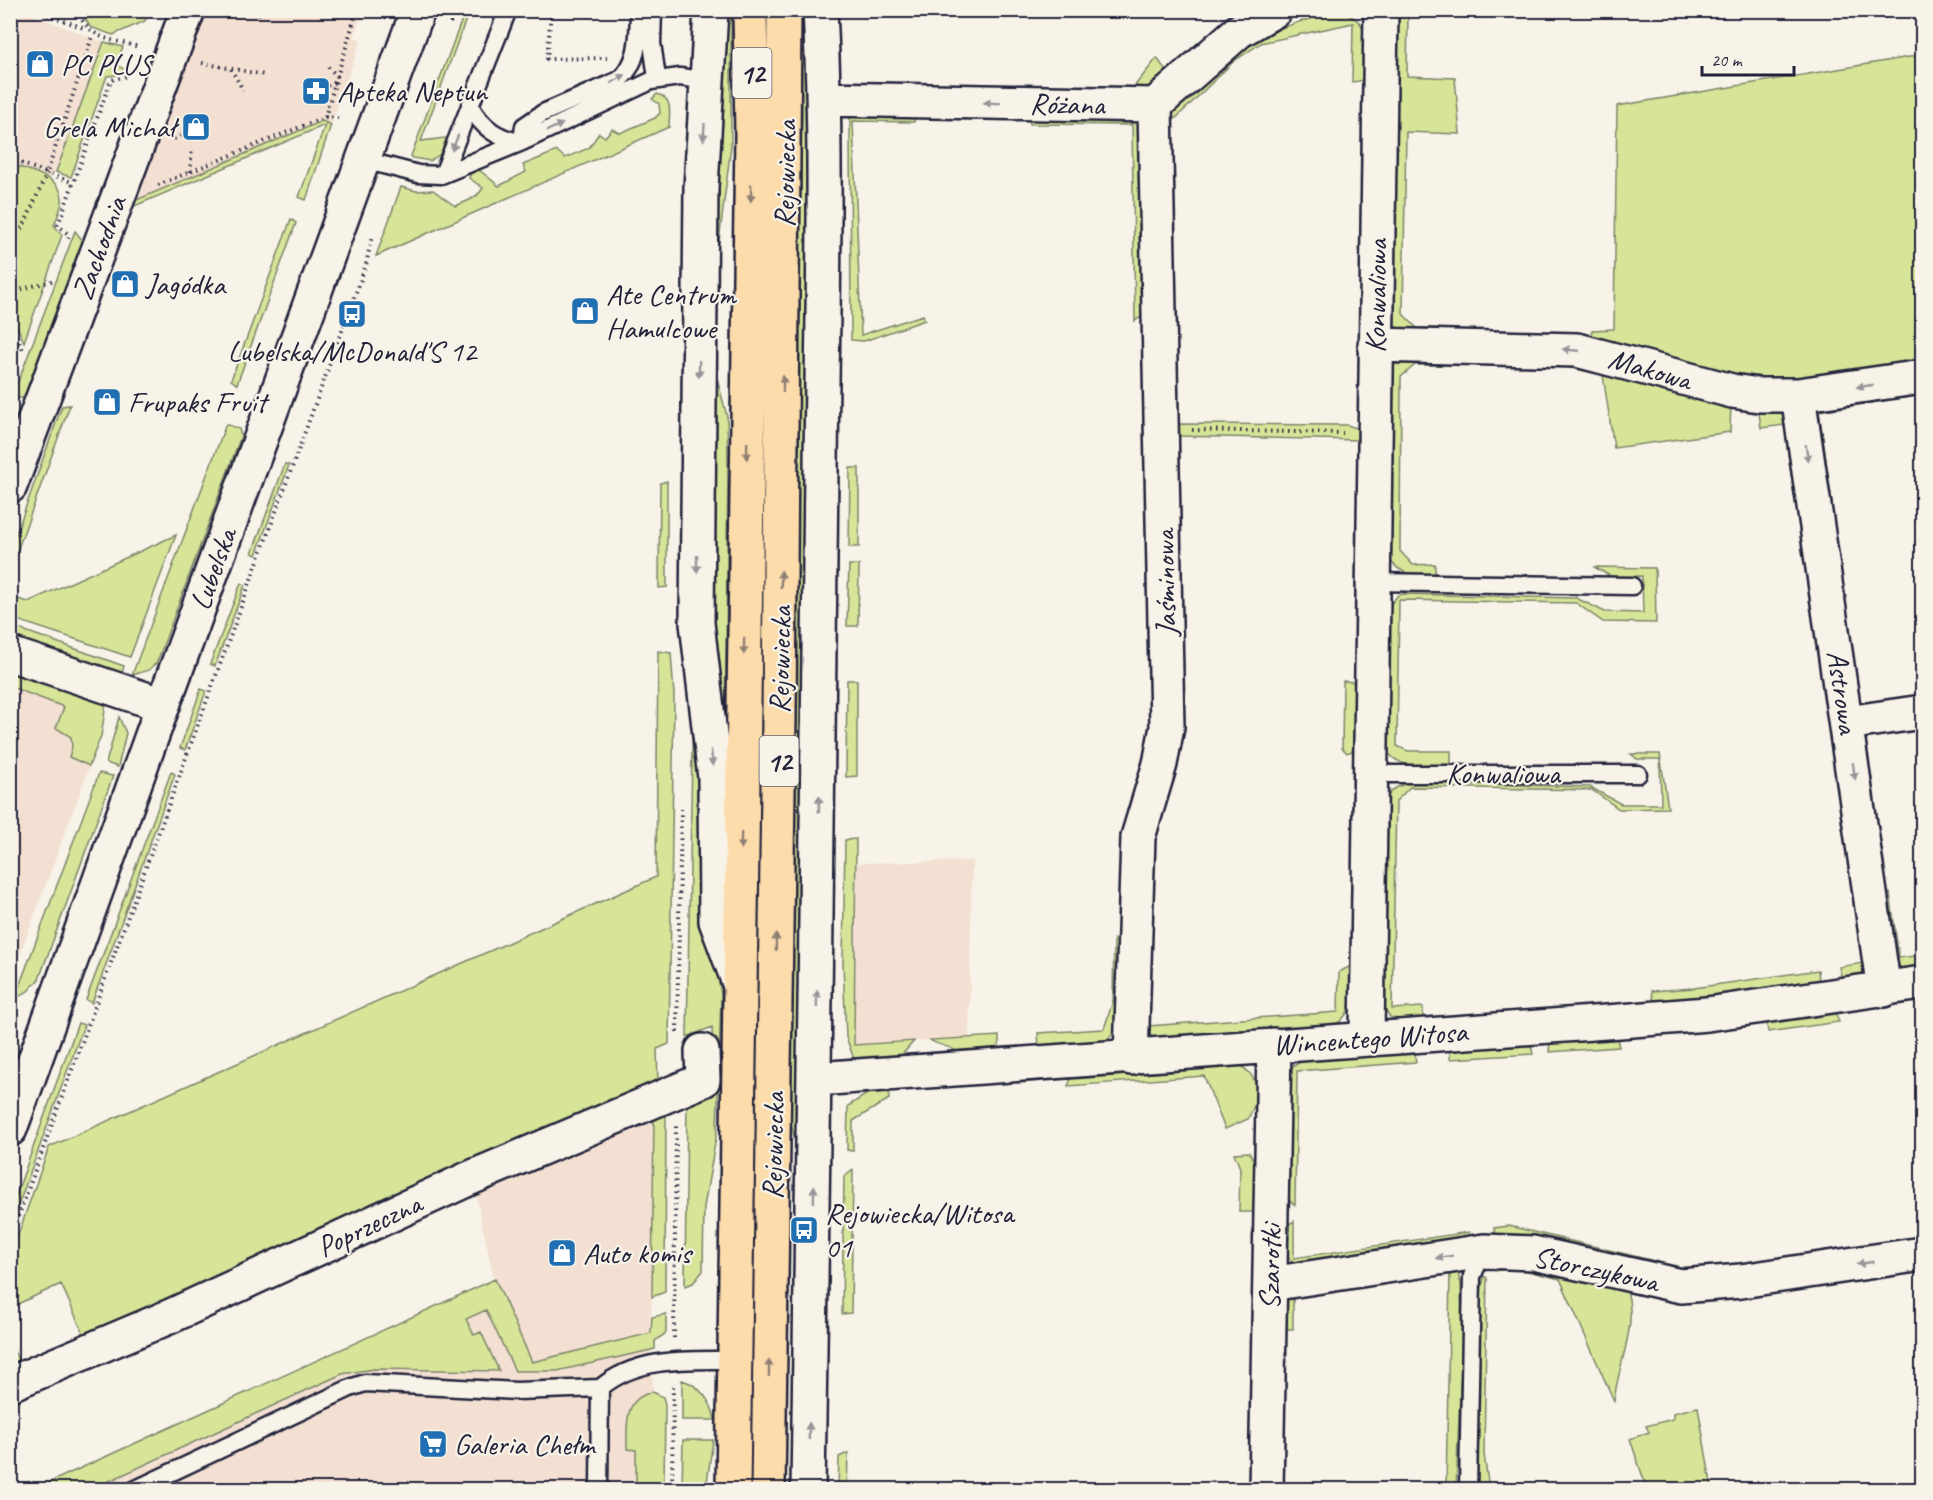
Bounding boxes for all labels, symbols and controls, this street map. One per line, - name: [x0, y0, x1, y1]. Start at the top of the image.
- scale bar: [1702, 39, 1794, 77]
- place label: PC PLUS: [61, 45, 155, 83]
- shop icon: PC PLUS: [24, 48, 56, 80]
- road number: 12: [732, 48, 771, 98]
- text: 20 m: [1711, 49, 1744, 71]
- place label: Apteka Neptun: [337, 72, 488, 110]
- one-way arrow: [610, 73, 626, 84]
- pharmacy icon: Apteka Neptun: [300, 75, 332, 107]
- street label: Różana: [1029, 84, 1107, 124]
- one-way arrow: [982, 98, 1001, 107]
- place label: Grela Michał: [43, 108, 180, 146]
- shop icon: Grela Michał: [180, 111, 212, 143]
- street label: Rejowiecka: [765, 118, 805, 228]
- one-way arrow: [546, 121, 564, 131]
- one-way arrow: [699, 122, 709, 141]
- one-way arrow: [450, 134, 459, 152]
- one-way arrow: [747, 184, 756, 203]
- street label: Zachodnia: [63, 189, 136, 305]
- street label: Konwaliowa: [1356, 237, 1396, 353]
- place label: Jagódka: [144, 265, 227, 303]
- shop icon: Jagódka: [109, 268, 141, 300]
- place label: Ate Centrum Hamulcowe: [606, 275, 737, 347]
- shop icon: Ate Centrum Hamulcowe: [569, 295, 601, 327]
- bus stop icon: Lubelska/McDonald'S 12: [336, 298, 368, 330]
- place label: Lubelska/McDonald'S 12: [228, 332, 479, 370]
- street label: Makowa: [1604, 339, 1698, 400]
- one-way arrow: [1562, 345, 1581, 354]
- one-way arrow: [694, 359, 703, 378]
- one-way arrow: [778, 375, 787, 394]
- one-way arrow: [1855, 381, 1874, 390]
- place label: Frupaks Fruit: [128, 383, 270, 421]
- shop icon: Frupaks Fruit: [91, 386, 123, 418]
- one-way arrow: [742, 442, 752, 461]
- one-way arrow: [1803, 444, 1812, 463]
- street label: Lubelska: [181, 521, 246, 615]
- street label: Jaśminowa: [1145, 527, 1185, 639]
- one-way arrow: [692, 554, 702, 573]
- one-way arrow: [776, 570, 786, 589]
- street label: Rejowiecka: [760, 604, 800, 714]
- one-way arrow: [739, 637, 749, 656]
- street label: Astrowa: [1818, 648, 1868, 738]
- road number: 12: [760, 736, 798, 786]
- one-way arrow: [708, 748, 717, 767]
- street label: Konwaliowa: [1446, 754, 1562, 792]
- one-way arrow: [1850, 761, 1859, 780]
- one-way arrow: [814, 795, 824, 814]
- one-way arrow: [736, 832, 746, 851]
- one-way arrow: [771, 933, 781, 952]
- one-way arrow: [812, 990, 822, 1009]
- street label: Wincentego Witosa: [1272, 1012, 1470, 1064]
- street label: Rejowiecka: [753, 1090, 793, 1200]
- street label: Poprzeczna: [311, 1183, 430, 1266]
- one-way arrow: [809, 1185, 818, 1204]
- place label: Rejowiecka/Witosa 01: [825, 1194, 1016, 1266]
- bus stop icon: Rejowiecka/Witosa 01: [788, 1214, 820, 1246]
- street label: Szarotki: [1250, 1220, 1290, 1310]
- place label: Auto komis: [583, 1234, 694, 1272]
- shop icon: Auto komis: [546, 1237, 578, 1269]
- street label: Storczykowa: [1530, 1237, 1665, 1301]
- one-way arrow: [1435, 1253, 1454, 1262]
- one-way arrow: [1855, 1258, 1874, 1267]
- one-way arrow: [765, 1359, 774, 1378]
- one-way arrow: [804, 1422, 813, 1441]
- place label: Galeria Chełm: [454, 1425, 597, 1463]
- supermarket icon: Galeria Chełm: [417, 1428, 449, 1460]

